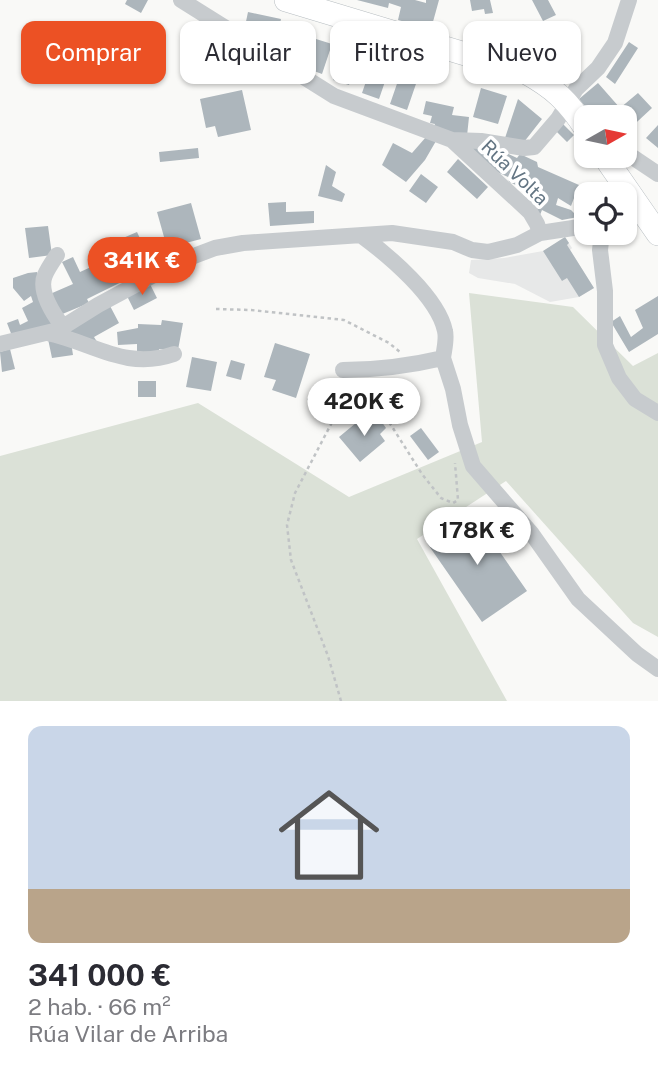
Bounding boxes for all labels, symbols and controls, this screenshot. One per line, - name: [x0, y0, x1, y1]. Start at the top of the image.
- chip: Comprar: [21, 21, 166, 84]
- chip: Alquilar: [180, 21, 316, 84]
- chip: Filtros: [330, 21, 449, 84]
- chip: Nuevo: [463, 21, 581, 84]
- north arrow: [574, 105, 637, 168]
- map controls: [574, 105, 637, 245]
- street label: Rúa Volta: [477, 135, 553, 209]
- button: locate: [574, 182, 637, 245]
- pin: 341K €: [85, 238, 199, 297]
- text: 341K €: [104, 246, 180, 273]
- pin: 420K €: [307, 378, 421, 438]
- text: 420K €: [323, 387, 405, 414]
- pin: 178K €: [420, 508, 534, 567]
- text: 178K €: [439, 516, 515, 543]
- icon: home: [266, 772, 392, 898]
- text: 341 000 €: [28, 957, 171, 993]
- text: 2 hab. · 66 m²: [28, 993, 171, 1020]
- text: Rúa Vilar de Arriba: [28, 1020, 228, 1047]

